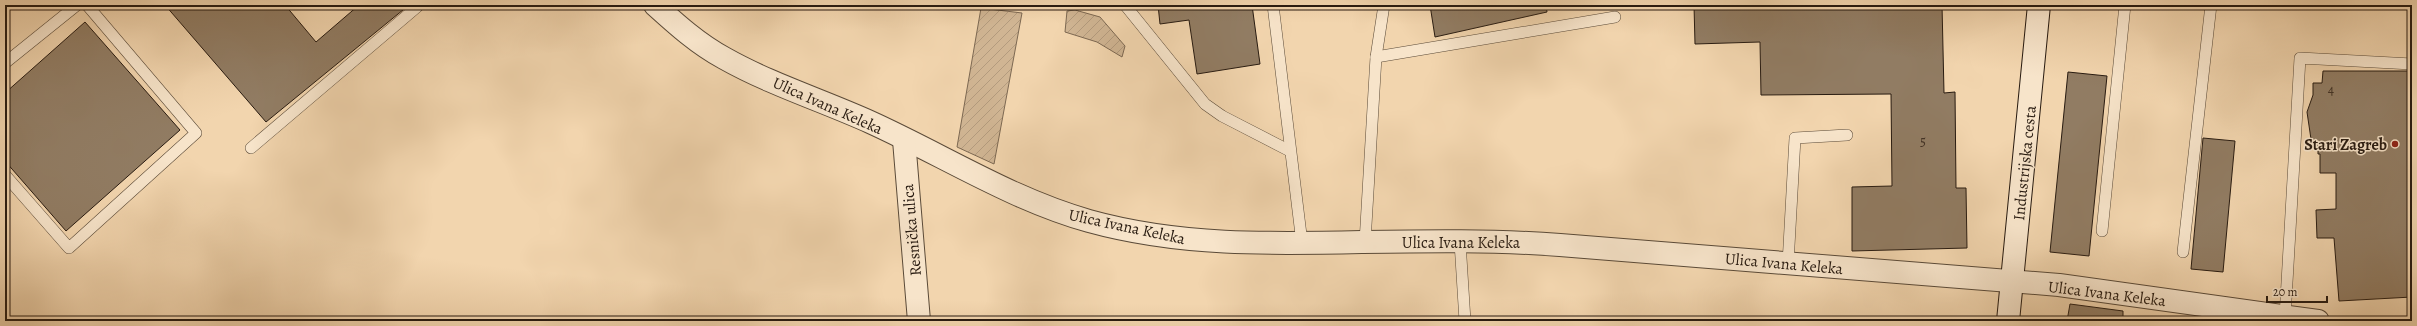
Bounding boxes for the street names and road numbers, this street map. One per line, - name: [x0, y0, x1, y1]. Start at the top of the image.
- street label: Ulica Ivana Keleka: [769, 72, 887, 140]
- street label: Industrijska cesta: [2008, 104, 2042, 222]
- street label: Resnička ulica: [897, 182, 927, 277]
- street label: Ulica Ivana Keleka: [1067, 204, 1188, 250]
- street label: Ulica Ivana Keleka: [1402, 232, 1521, 254]
- street label: Ulica Ivana Keleka: [1724, 248, 1844, 280]
- street label: Ulica Ivana Keleka: [2047, 276, 2168, 312]

